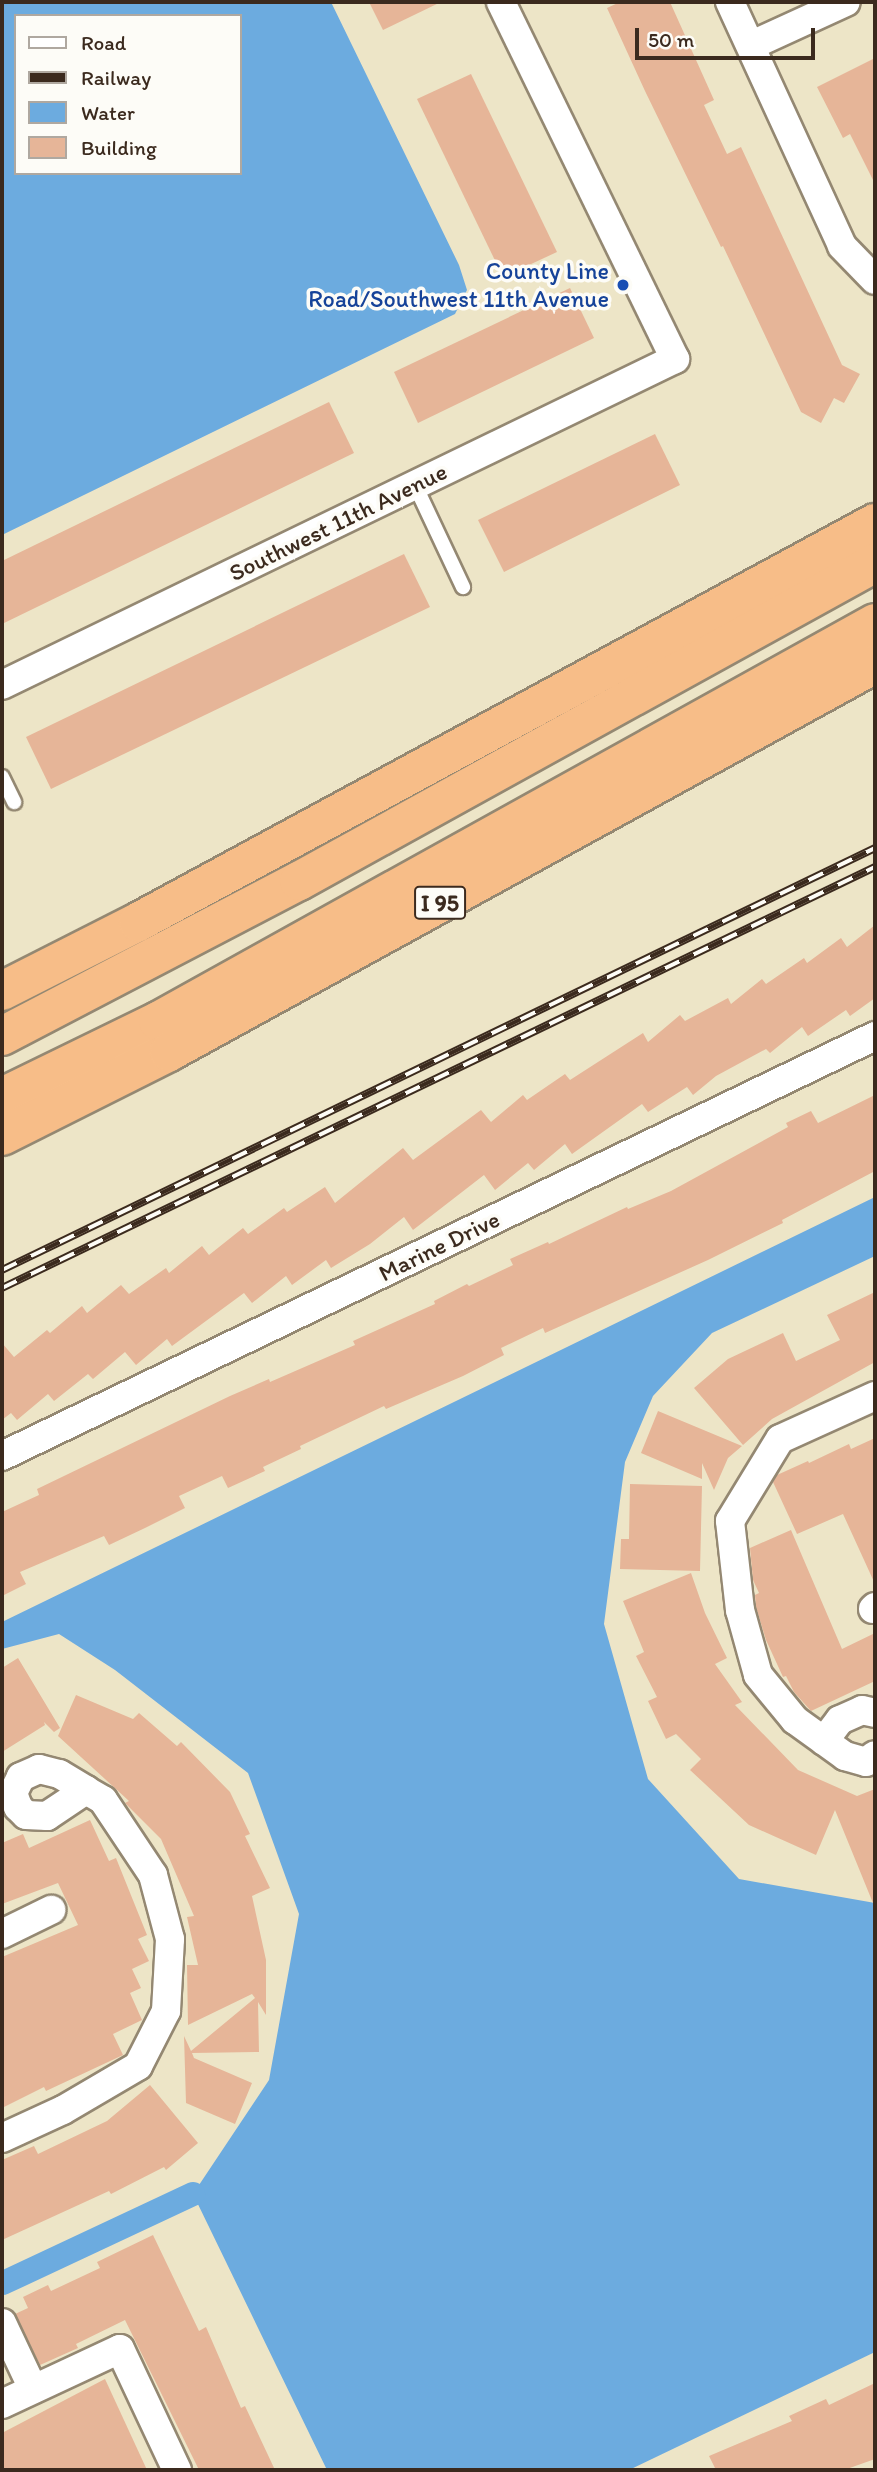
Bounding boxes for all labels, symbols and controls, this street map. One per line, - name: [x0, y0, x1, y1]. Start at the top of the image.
- legend: [14, 14, 242, 175]
- scale bar: [639, 14, 819, 58]
- text: 50 m: [648, 27, 694, 52]
- text: Road: [81, 30, 126, 55]
- text: Railway: [81, 65, 151, 90]
- text: Water: [81, 100, 135, 125]
- text: Building: [81, 135, 157, 160]
- place label: County Line Road/Southwest 11th Avenue: [310, 257, 609, 313]
- marker: County Line Road/Southwest 11th Avenue: [615, 277, 631, 293]
- street label: Southwest 11th Avenue: [225, 457, 451, 587]
- road number: I 95: [414, 884, 466, 922]
- street label: Marine Drive: [374, 1204, 504, 1288]

